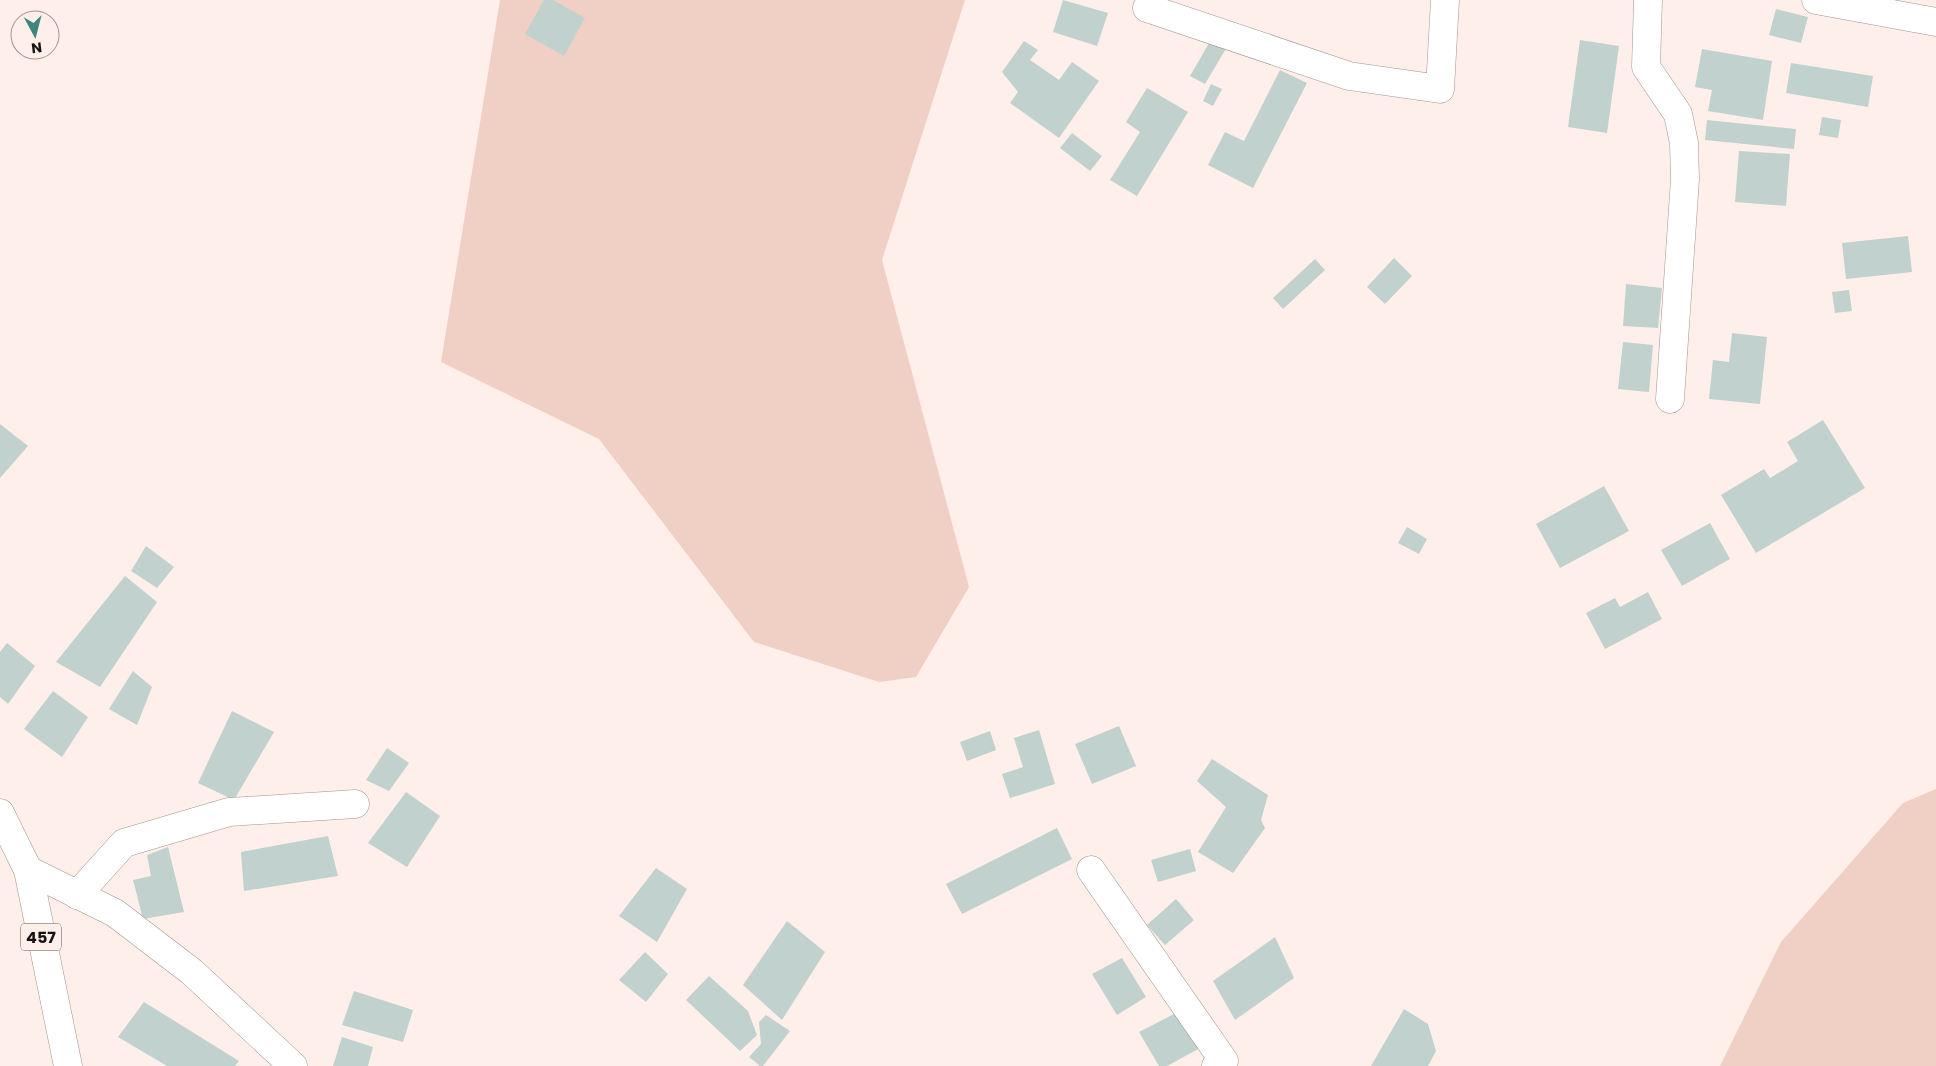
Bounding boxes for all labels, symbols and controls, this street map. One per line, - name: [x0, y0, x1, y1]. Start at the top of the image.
- north arrow: [10, 10, 60, 60]
- text: N: [30, 37, 43, 58]
- road number: 457: [21, 924, 61, 950]

